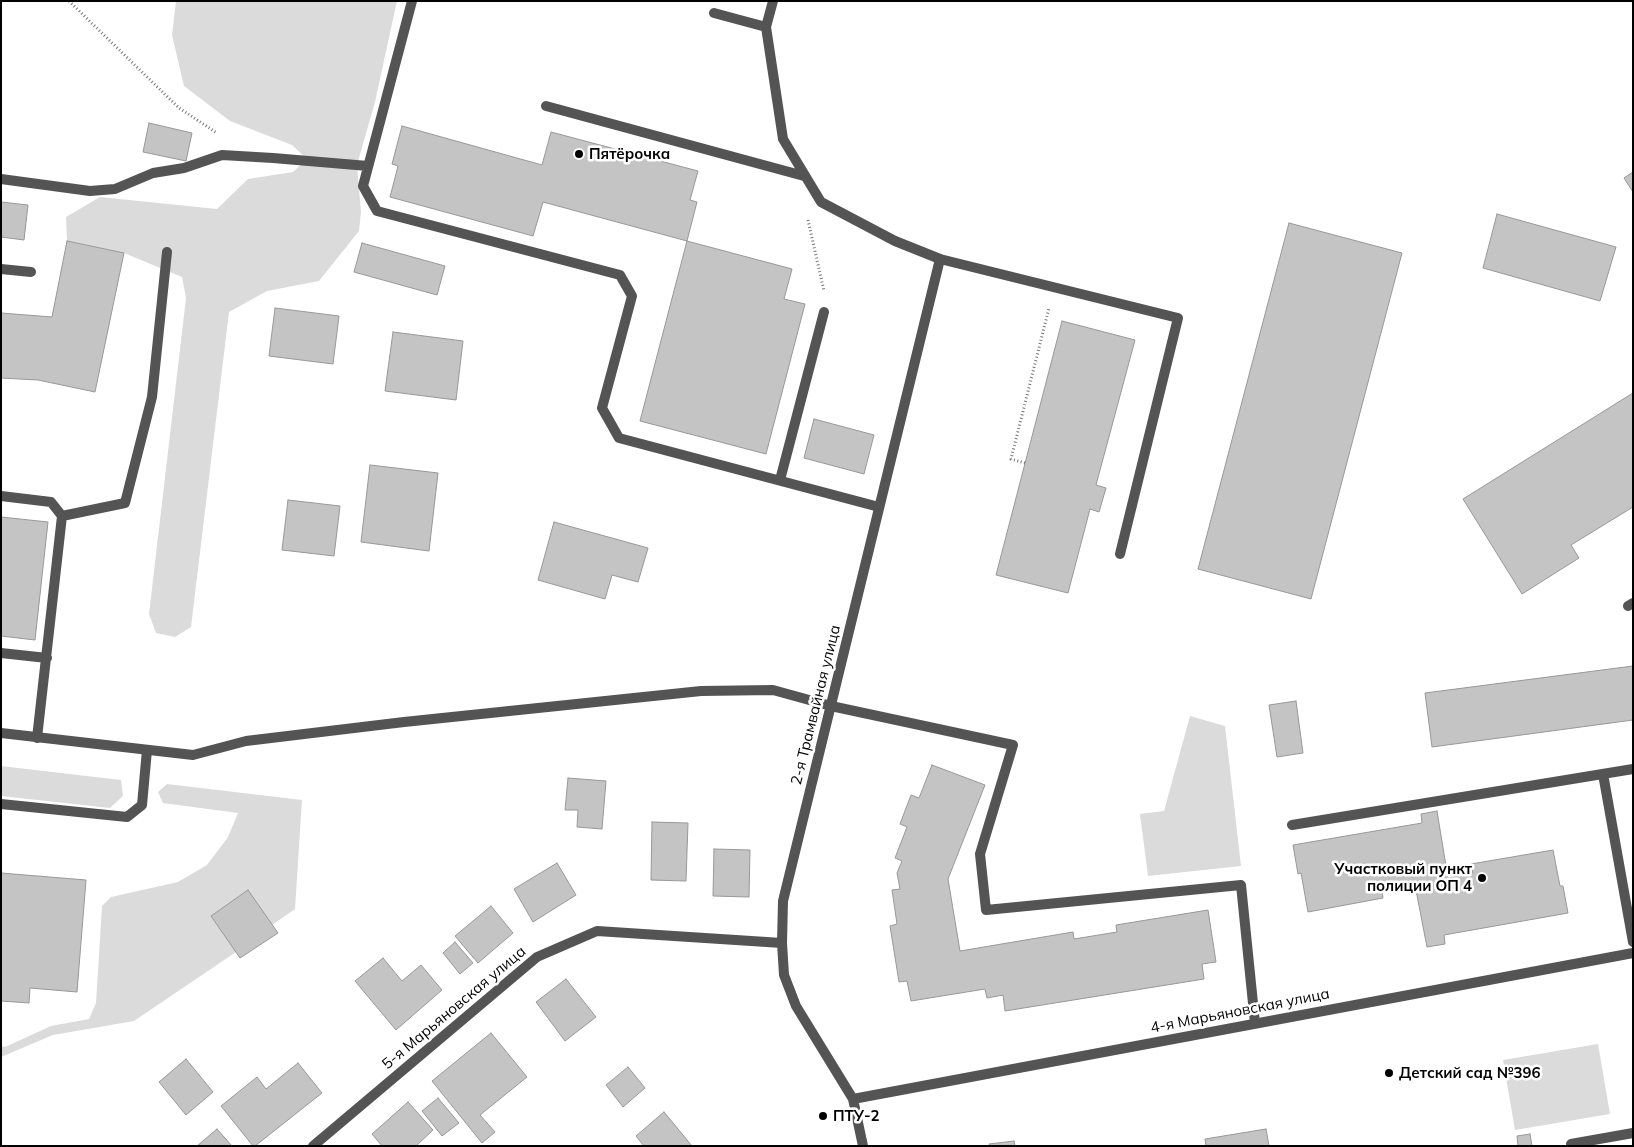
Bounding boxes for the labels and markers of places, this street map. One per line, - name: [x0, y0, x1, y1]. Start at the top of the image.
- place label: Пятёрочка: [589, 145, 670, 163]
- marker: Пятёрочка: [573, 148, 585, 160]
- place label: Участковый пункт полиции ОП 4: [1334, 860, 1472, 895]
- marker: Участковый пункт полиции ОП 4: [1476, 872, 1488, 884]
- place label: Детский сад №396: [1399, 1064, 1540, 1082]
- marker: Детский сад №396: [1383, 1067, 1395, 1079]
- place label: ПТУ-2: [833, 1107, 880, 1125]
- marker: ПТУ-2: [817, 1110, 829, 1122]

